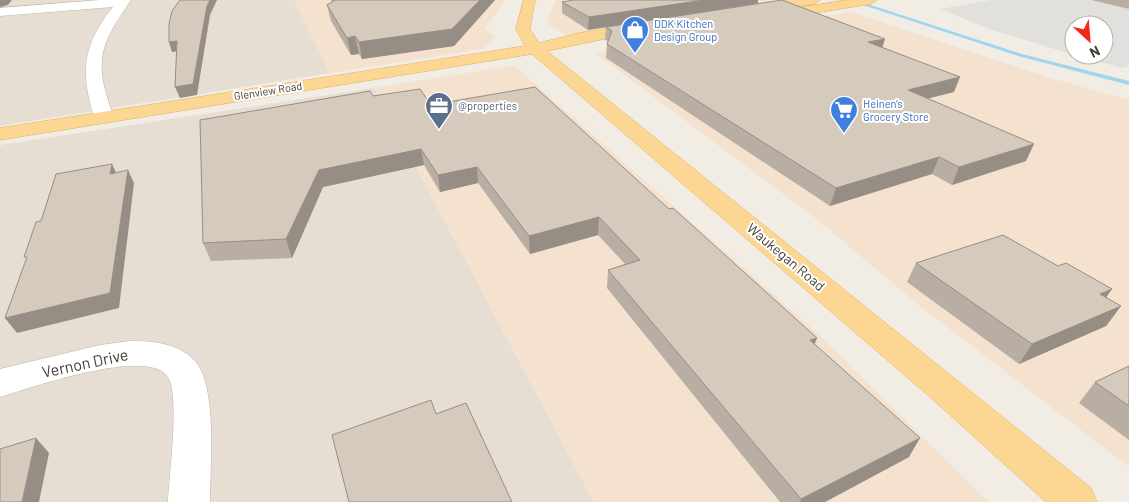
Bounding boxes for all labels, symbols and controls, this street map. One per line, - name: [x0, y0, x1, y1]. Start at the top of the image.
- shop icon: DDK Kitchen Design Group: [620, 15, 650, 54]
- north arrow: [1064, 15, 1114, 65]
- place label: DDK Kitchen Design Group: [654, 17, 717, 43]
- text: N: [1087, 42, 1103, 62]
- street label: Glenview Road: [233, 79, 303, 102]
- office icon: @properties: [424, 91, 454, 130]
- supermarket icon: Heinen's Grocery Store: [829, 95, 859, 134]
- place label: Heinen's Grocery Store: [863, 97, 929, 123]
- place label: @properties: [458, 99, 517, 112]
- street label: Waukegan Road: [744, 219, 829, 294]
- street label: Vernon Drive: [40, 344, 130, 381]

